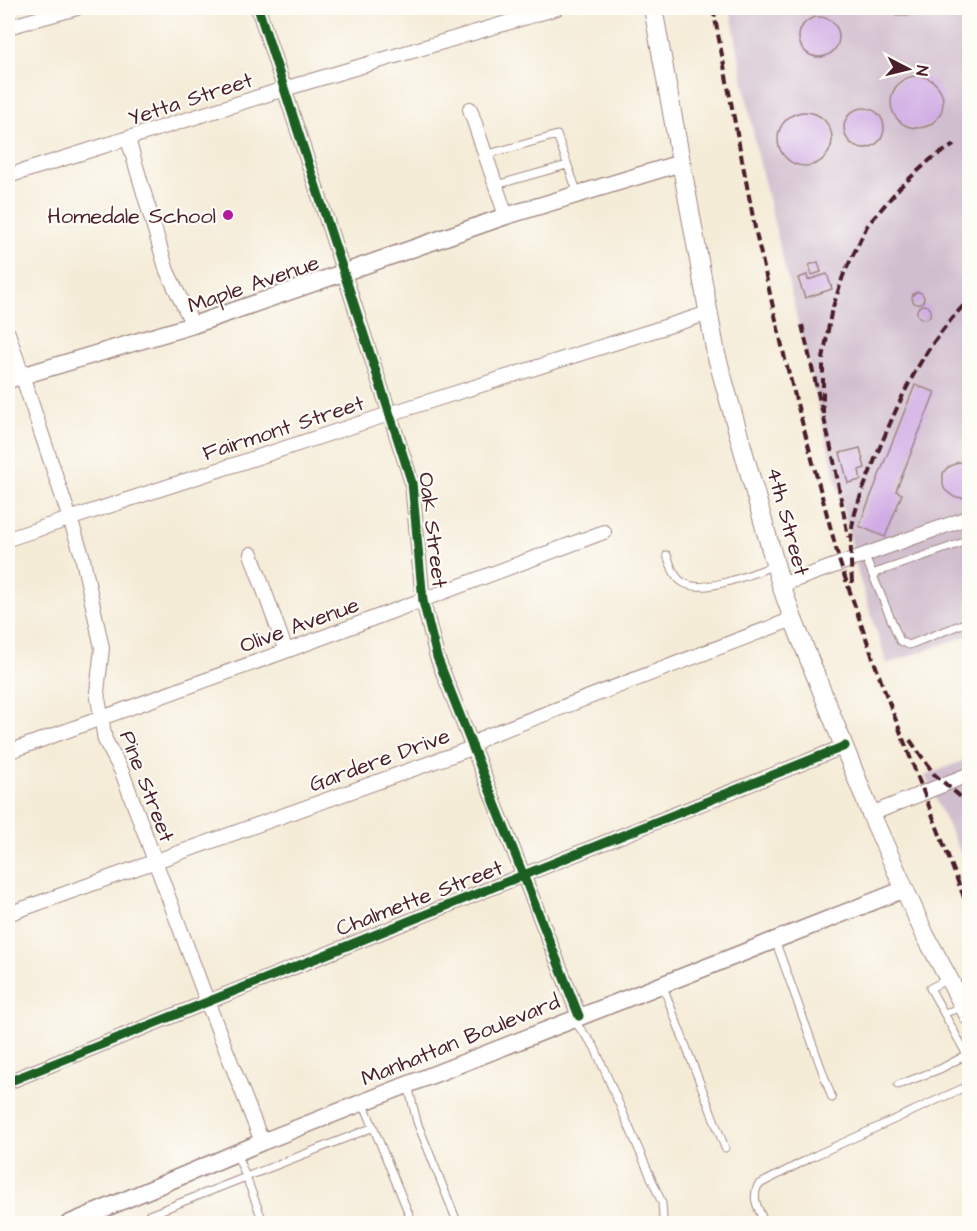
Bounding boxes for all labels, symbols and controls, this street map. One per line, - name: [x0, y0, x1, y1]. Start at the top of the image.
- north arrow: [878, 39, 938, 99]
- text: N: [910, 64, 933, 77]
- street label: Yetta Street: [124, 65, 257, 134]
- place label: Homedale School: [47, 201, 216, 232]
- marker: Homedale School: [221, 208, 235, 222]
- street label: Maple Avenue: [184, 247, 324, 321]
- street label: Fairmont Street: [199, 388, 368, 469]
- street label: 4th Street: [758, 464, 817, 579]
- street label: Oak Street: [410, 471, 455, 590]
- street label: Olive Avenue: [235, 589, 364, 661]
- street label: Gardere Drive: [305, 721, 454, 800]
- street label: Pine Street: [111, 726, 182, 847]
- street label: Chalmette Street: [332, 852, 508, 944]
- street label: Manhattan Boulevard: [357, 986, 565, 1094]

